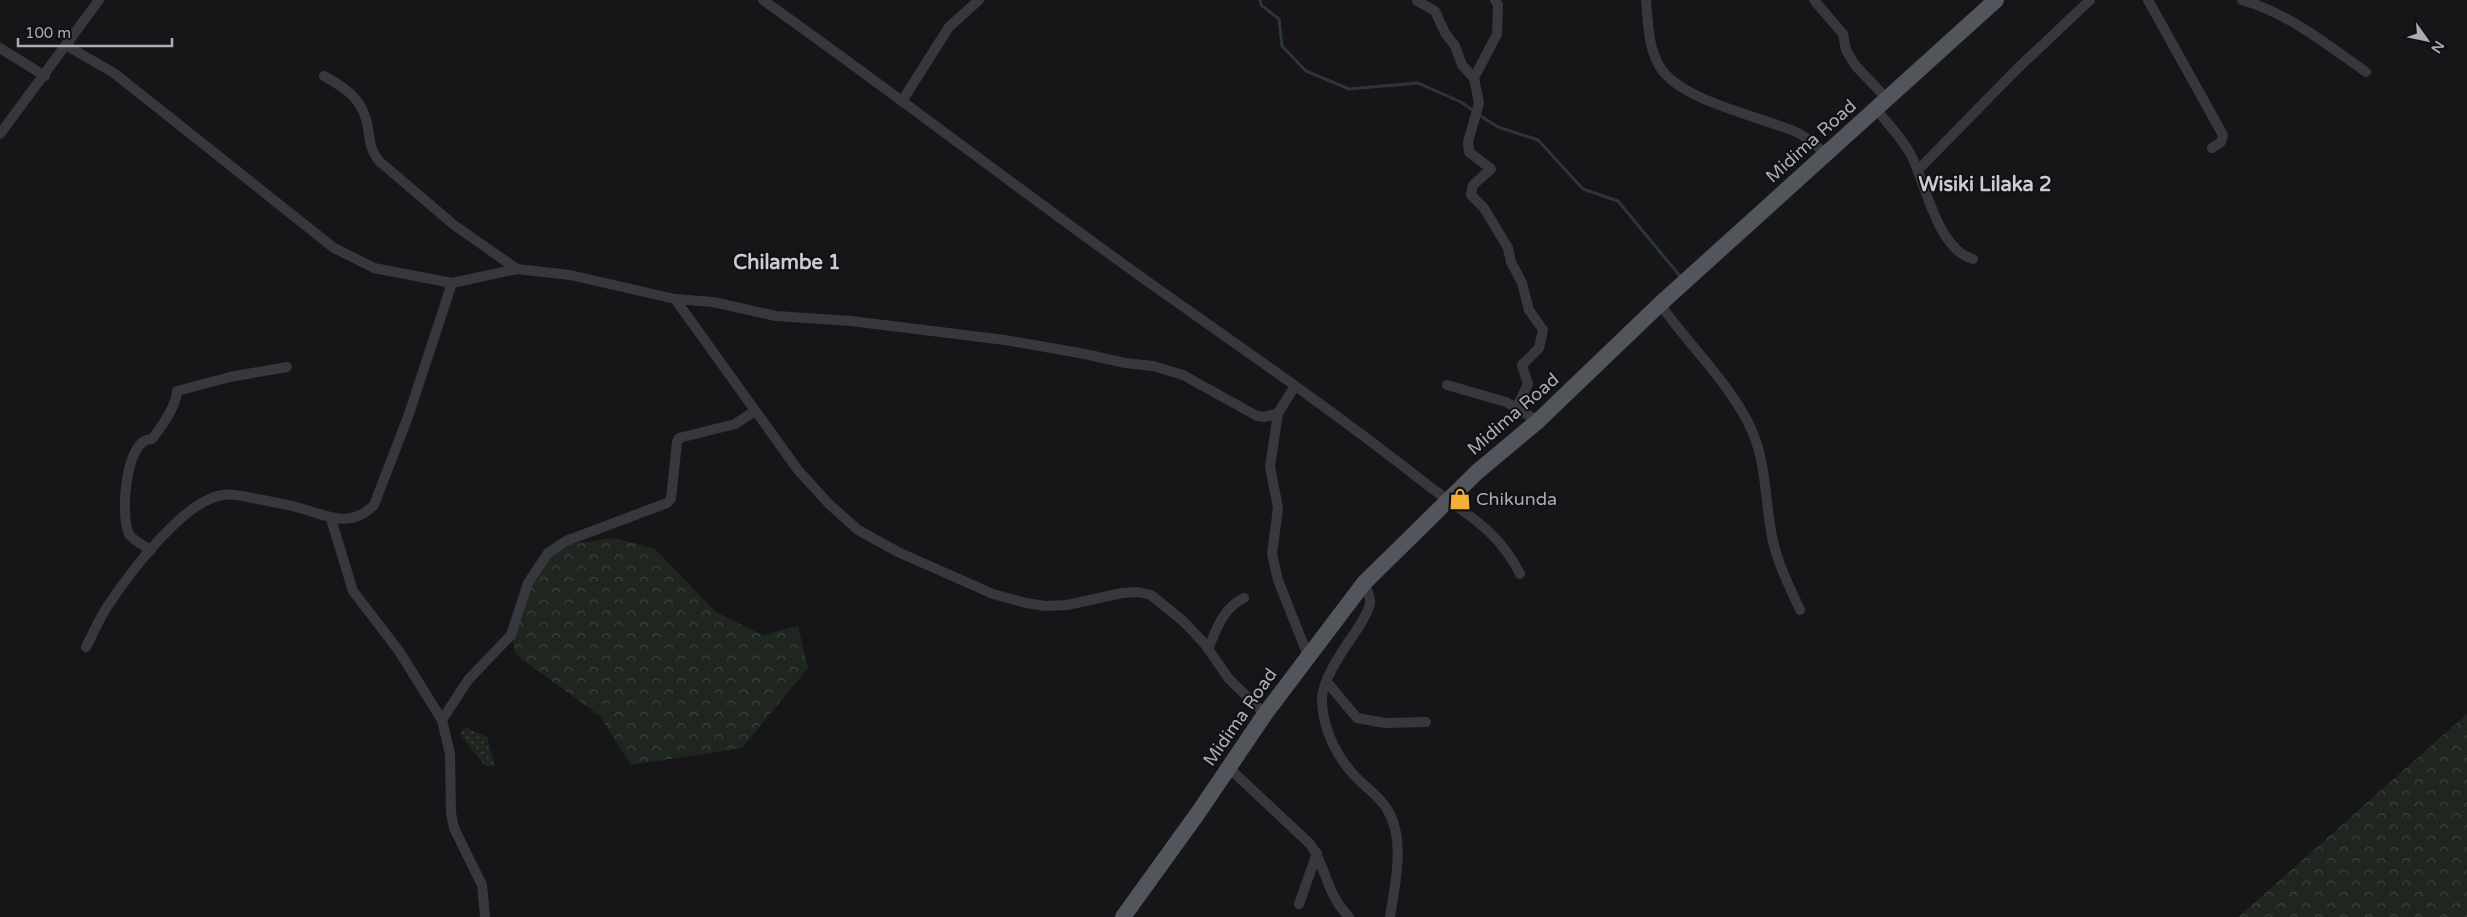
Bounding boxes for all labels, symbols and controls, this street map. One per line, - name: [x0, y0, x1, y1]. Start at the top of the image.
- scale bar: [18, 15, 171, 47]
- north arrow: [2402, 15, 2452, 65]
- text: 100 m: [25, 24, 71, 42]
- text: N: [2427, 37, 2448, 56]
- street label: Midima Road: [1761, 95, 1861, 187]
- district label: Wisiki Lilaka 2: [1918, 173, 2052, 197]
- district label: Chilambe 1: [733, 251, 841, 275]
- street label: Midima Road: [1463, 368, 1563, 460]
- shop icon: Chikunda: [1447, 486, 1473, 512]
- place label: Chikunda: [1476, 488, 1557, 510]
- street label: Midima Road: [1198, 664, 1282, 770]

